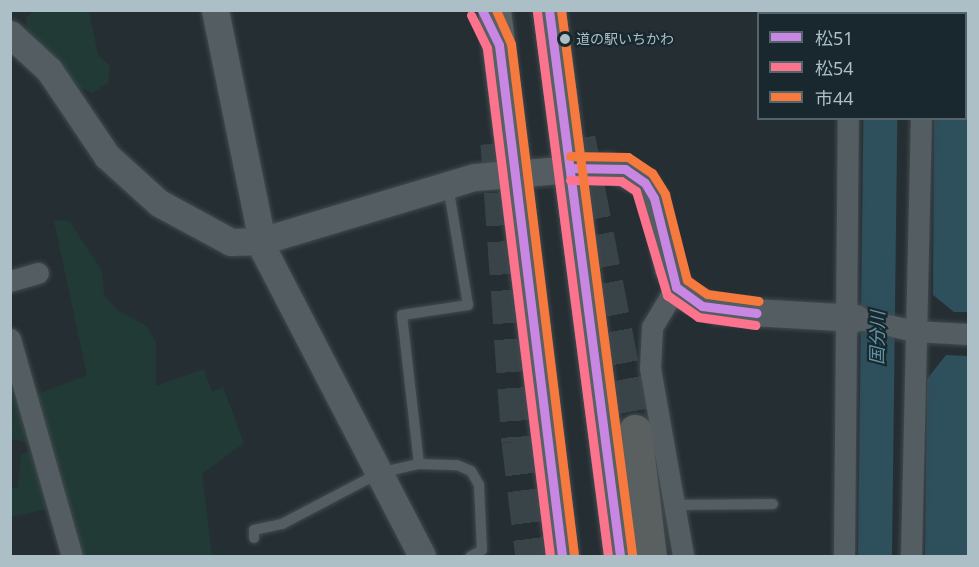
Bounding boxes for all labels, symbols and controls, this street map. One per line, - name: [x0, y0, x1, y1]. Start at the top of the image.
- legend: [757, 12, 967, 120]
- text: 松51: [815, 26, 854, 50]
- place label: 道の駅いちかわ: [576, 31, 674, 47]
- marker: 道の駅いちかわ: [559, 33, 571, 45]
- text: 松54: [815, 56, 854, 80]
- text: 市44: [815, 86, 854, 110]
- water label: 国分川: [866, 311, 888, 365]

